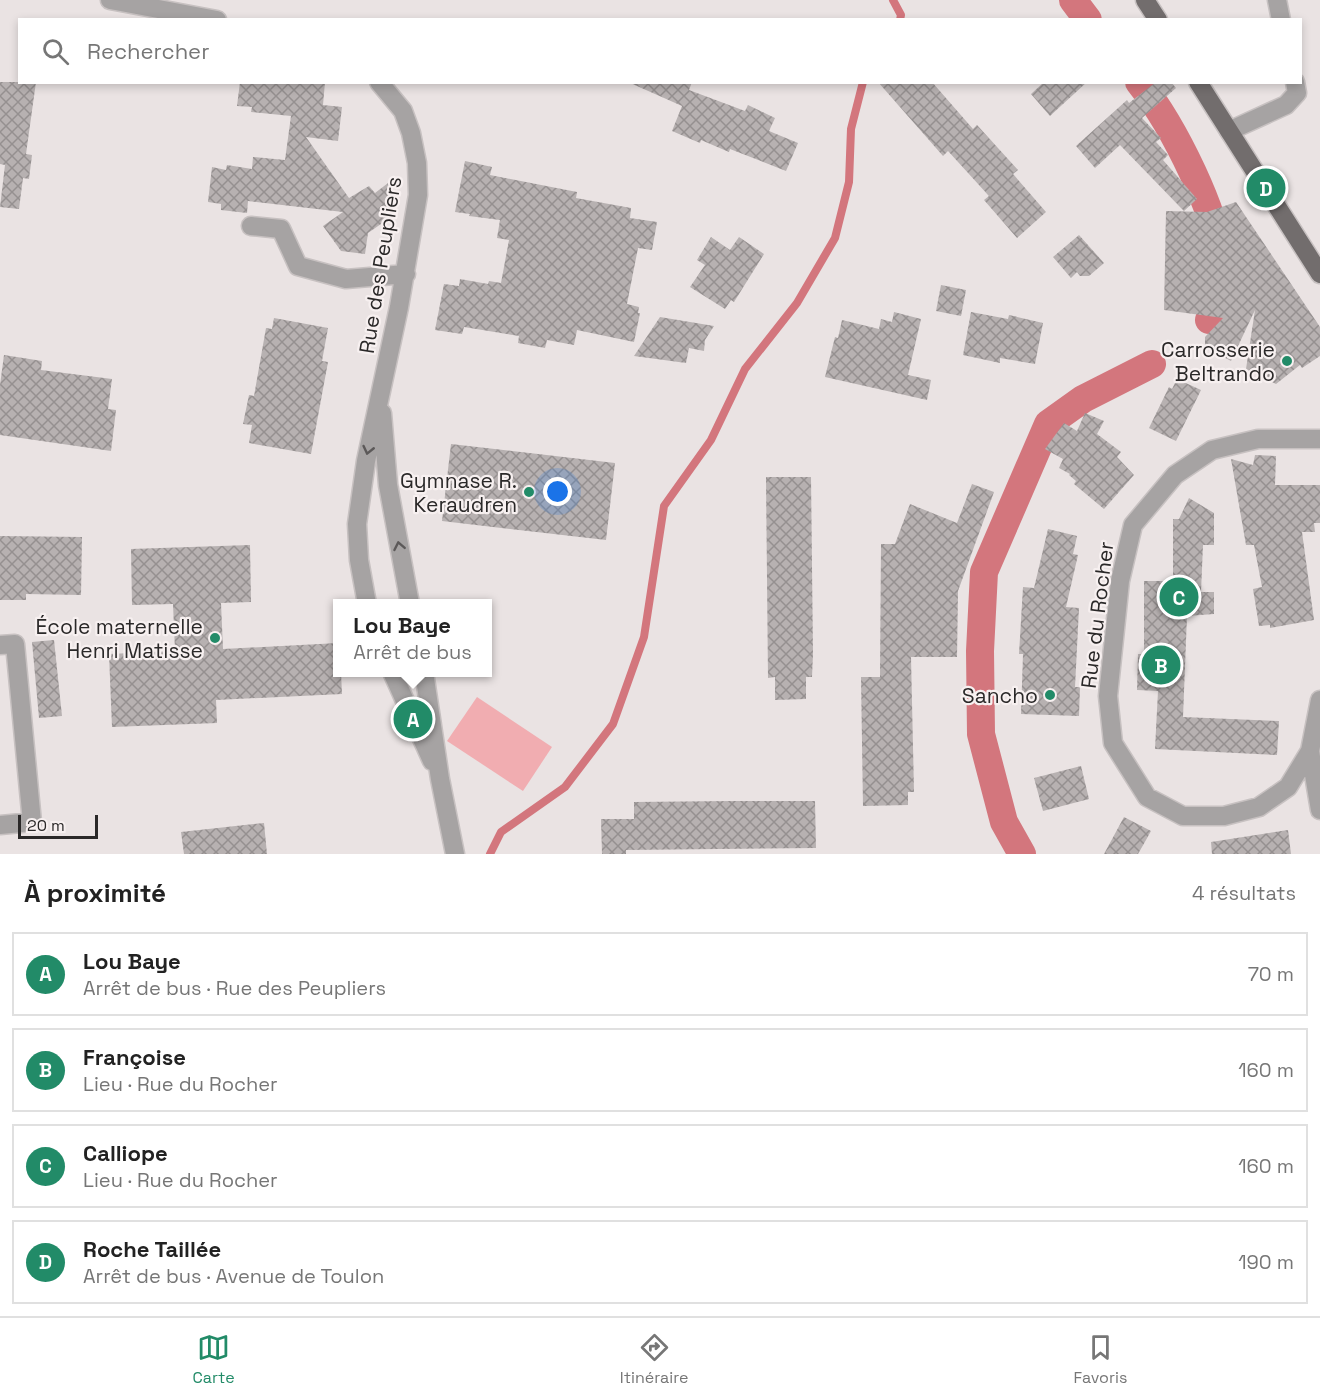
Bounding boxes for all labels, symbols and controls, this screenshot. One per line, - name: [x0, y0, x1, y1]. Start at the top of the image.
- search box: [18, 18, 1302, 84]
- icon: search: [39, 35, 72, 68]
- text: Rechercher: [87, 37, 209, 65]
- pin: D: [1246, 166, 1286, 210]
- street label: Rue des Peupliers: [353, 175, 407, 355]
- place label: Carrosserie Beltrando: [1161, 336, 1275, 387]
- marker: Carrosserie Beltrando: [1280, 354, 1294, 368]
- one-way arrow: [362, 445, 375, 455]
- place label: Gymnase R. Keraudren: [400, 467, 517, 518]
- your location: [543, 477, 572, 506]
- marker: Gymnase R. Keraudren: [522, 485, 536, 499]
- street label: Rue du Rocher: [1075, 540, 1119, 690]
- one-way arrow: [393, 541, 406, 551]
- pin: C: [1160, 574, 1198, 620]
- popup: [333, 599, 492, 677]
- text: Lou Baye: [353, 611, 451, 639]
- place label: École maternelle Henri Matisse: [36, 613, 203, 664]
- marker: École maternelle Henri Matisse: [208, 631, 222, 645]
- text: Arrêt de bus: [353, 639, 472, 665]
- pin: B: [1142, 642, 1180, 688]
- place label: Sancho: [962, 682, 1038, 709]
- marker: Sancho: [1043, 688, 1057, 702]
- pin: A: [394, 696, 432, 742]
- scale bar: [18, 812, 98, 840]
- text: 20 m: [27, 815, 65, 836]
- text: À proximité: [24, 876, 166, 910]
- text: 4 résultats: [1192, 880, 1296, 906]
- text: Lou Baye: [83, 947, 181, 975]
- text: A: [39, 961, 52, 987]
- text: 70 m: [1248, 961, 1294, 987]
- text: Arrêt de bus · Rue des Peupliers: [83, 975, 386, 1001]
- text: Françoise: [83, 1043, 186, 1071]
- text: B: [39, 1057, 52, 1083]
- text: 160 m: [1238, 1057, 1294, 1083]
- text: Lieu · Rue du Rocher: [83, 1071, 278, 1097]
- text: Calliope: [83, 1139, 168, 1167]
- text: C: [39, 1153, 52, 1179]
- text: 160 m: [1238, 1153, 1294, 1179]
- text: Lieu · Rue du Rocher: [83, 1167, 278, 1193]
- text: Roche Taillée: [83, 1235, 221, 1263]
- text: D: [39, 1249, 52, 1275]
- text: 190 m: [1238, 1249, 1294, 1275]
- text: Arrêt de bus · Avenue de Toulon: [83, 1263, 384, 1289]
- tab: Carte: [193, 1331, 235, 1388]
- tab: Itinéraire: [620, 1331, 688, 1388]
- tab: Favoris: [1074, 1331, 1127, 1388]

